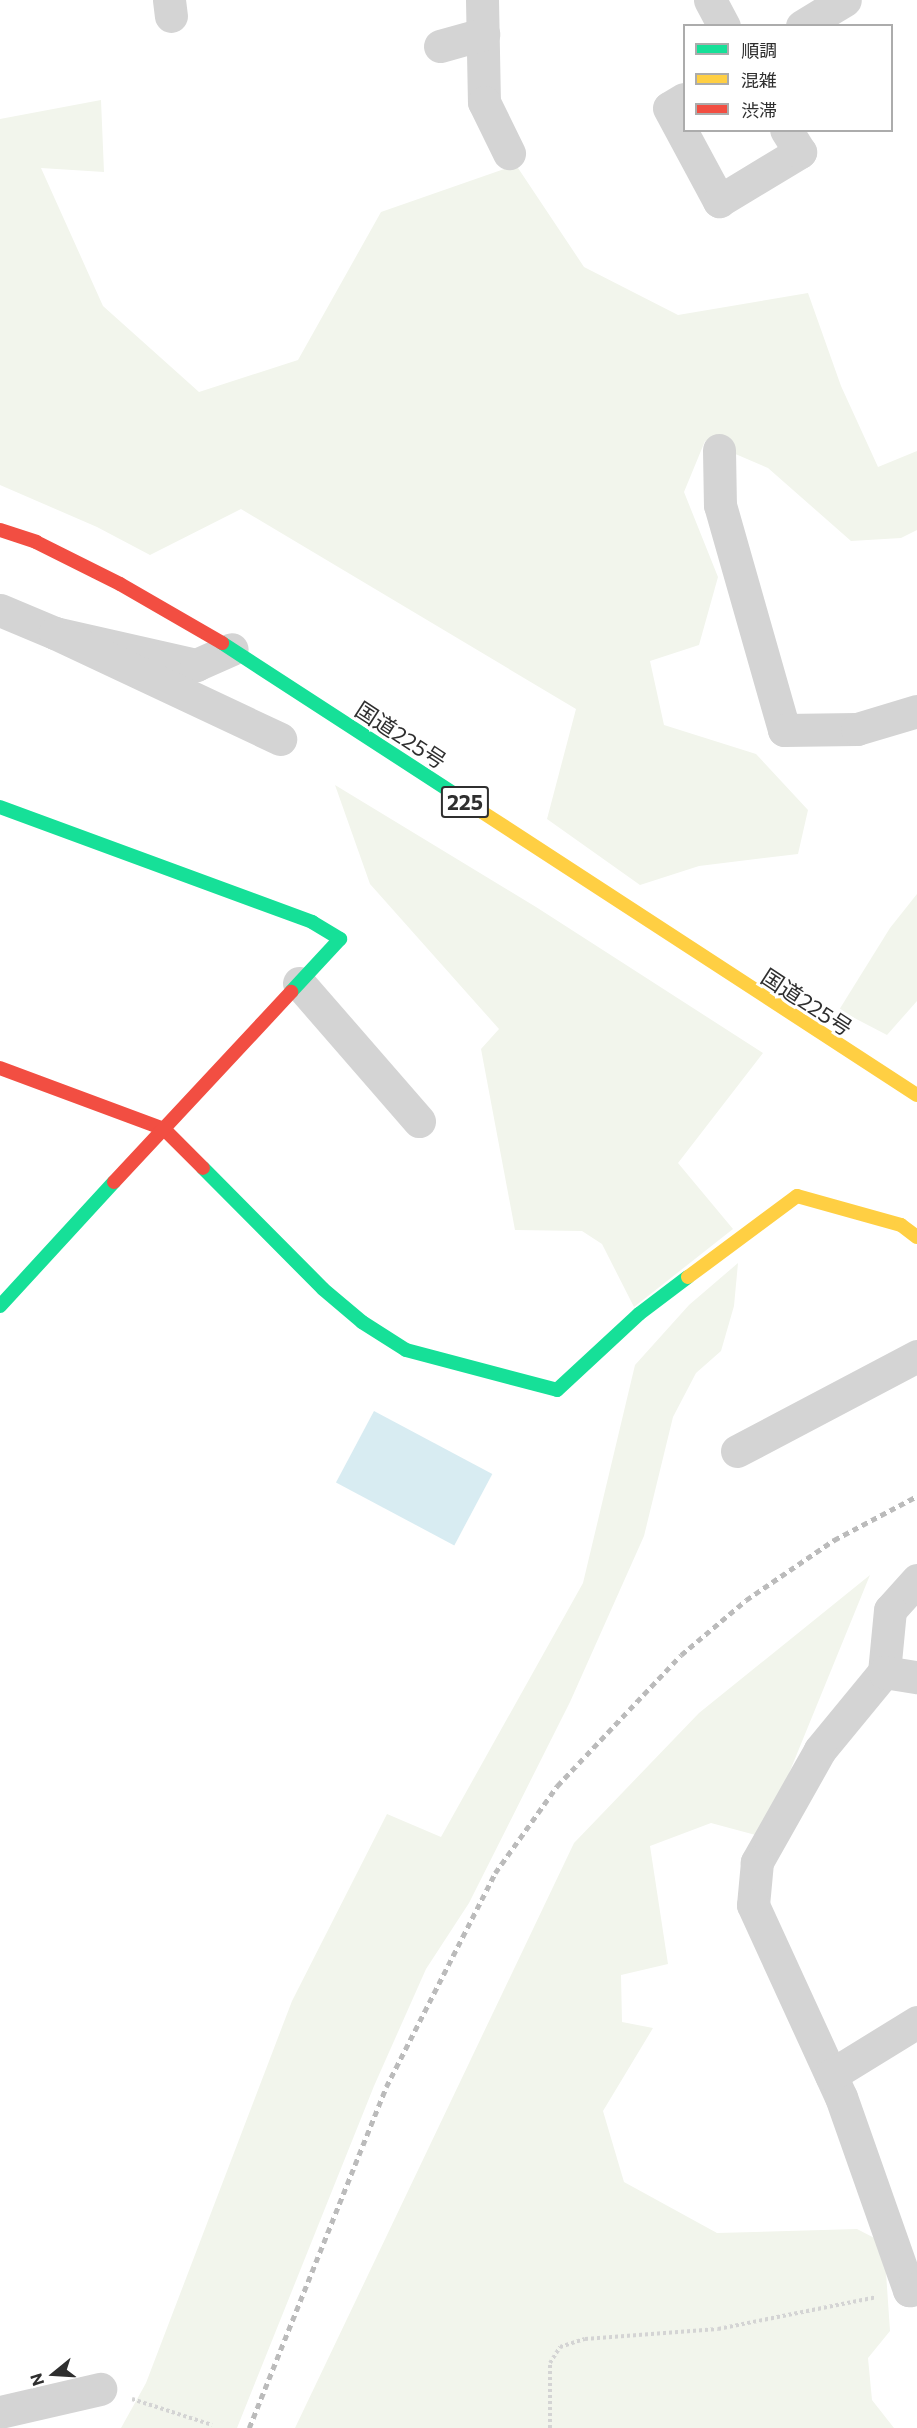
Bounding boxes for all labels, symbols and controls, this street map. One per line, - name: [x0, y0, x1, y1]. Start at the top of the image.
- legend: [683, 24, 893, 132]
- text: 順調: [741, 39, 777, 61]
- text: 混雑: [741, 69, 777, 91]
- text: 渋滞: [741, 99, 777, 121]
- street label: 国道225号: [351, 696, 451, 774]
- road number: 225: [440, 784, 490, 820]
- street label: 国道225号: [757, 963, 857, 1041]
- north arrow: [24, 2344, 84, 2404]
- text: N: [26, 2371, 47, 2388]

